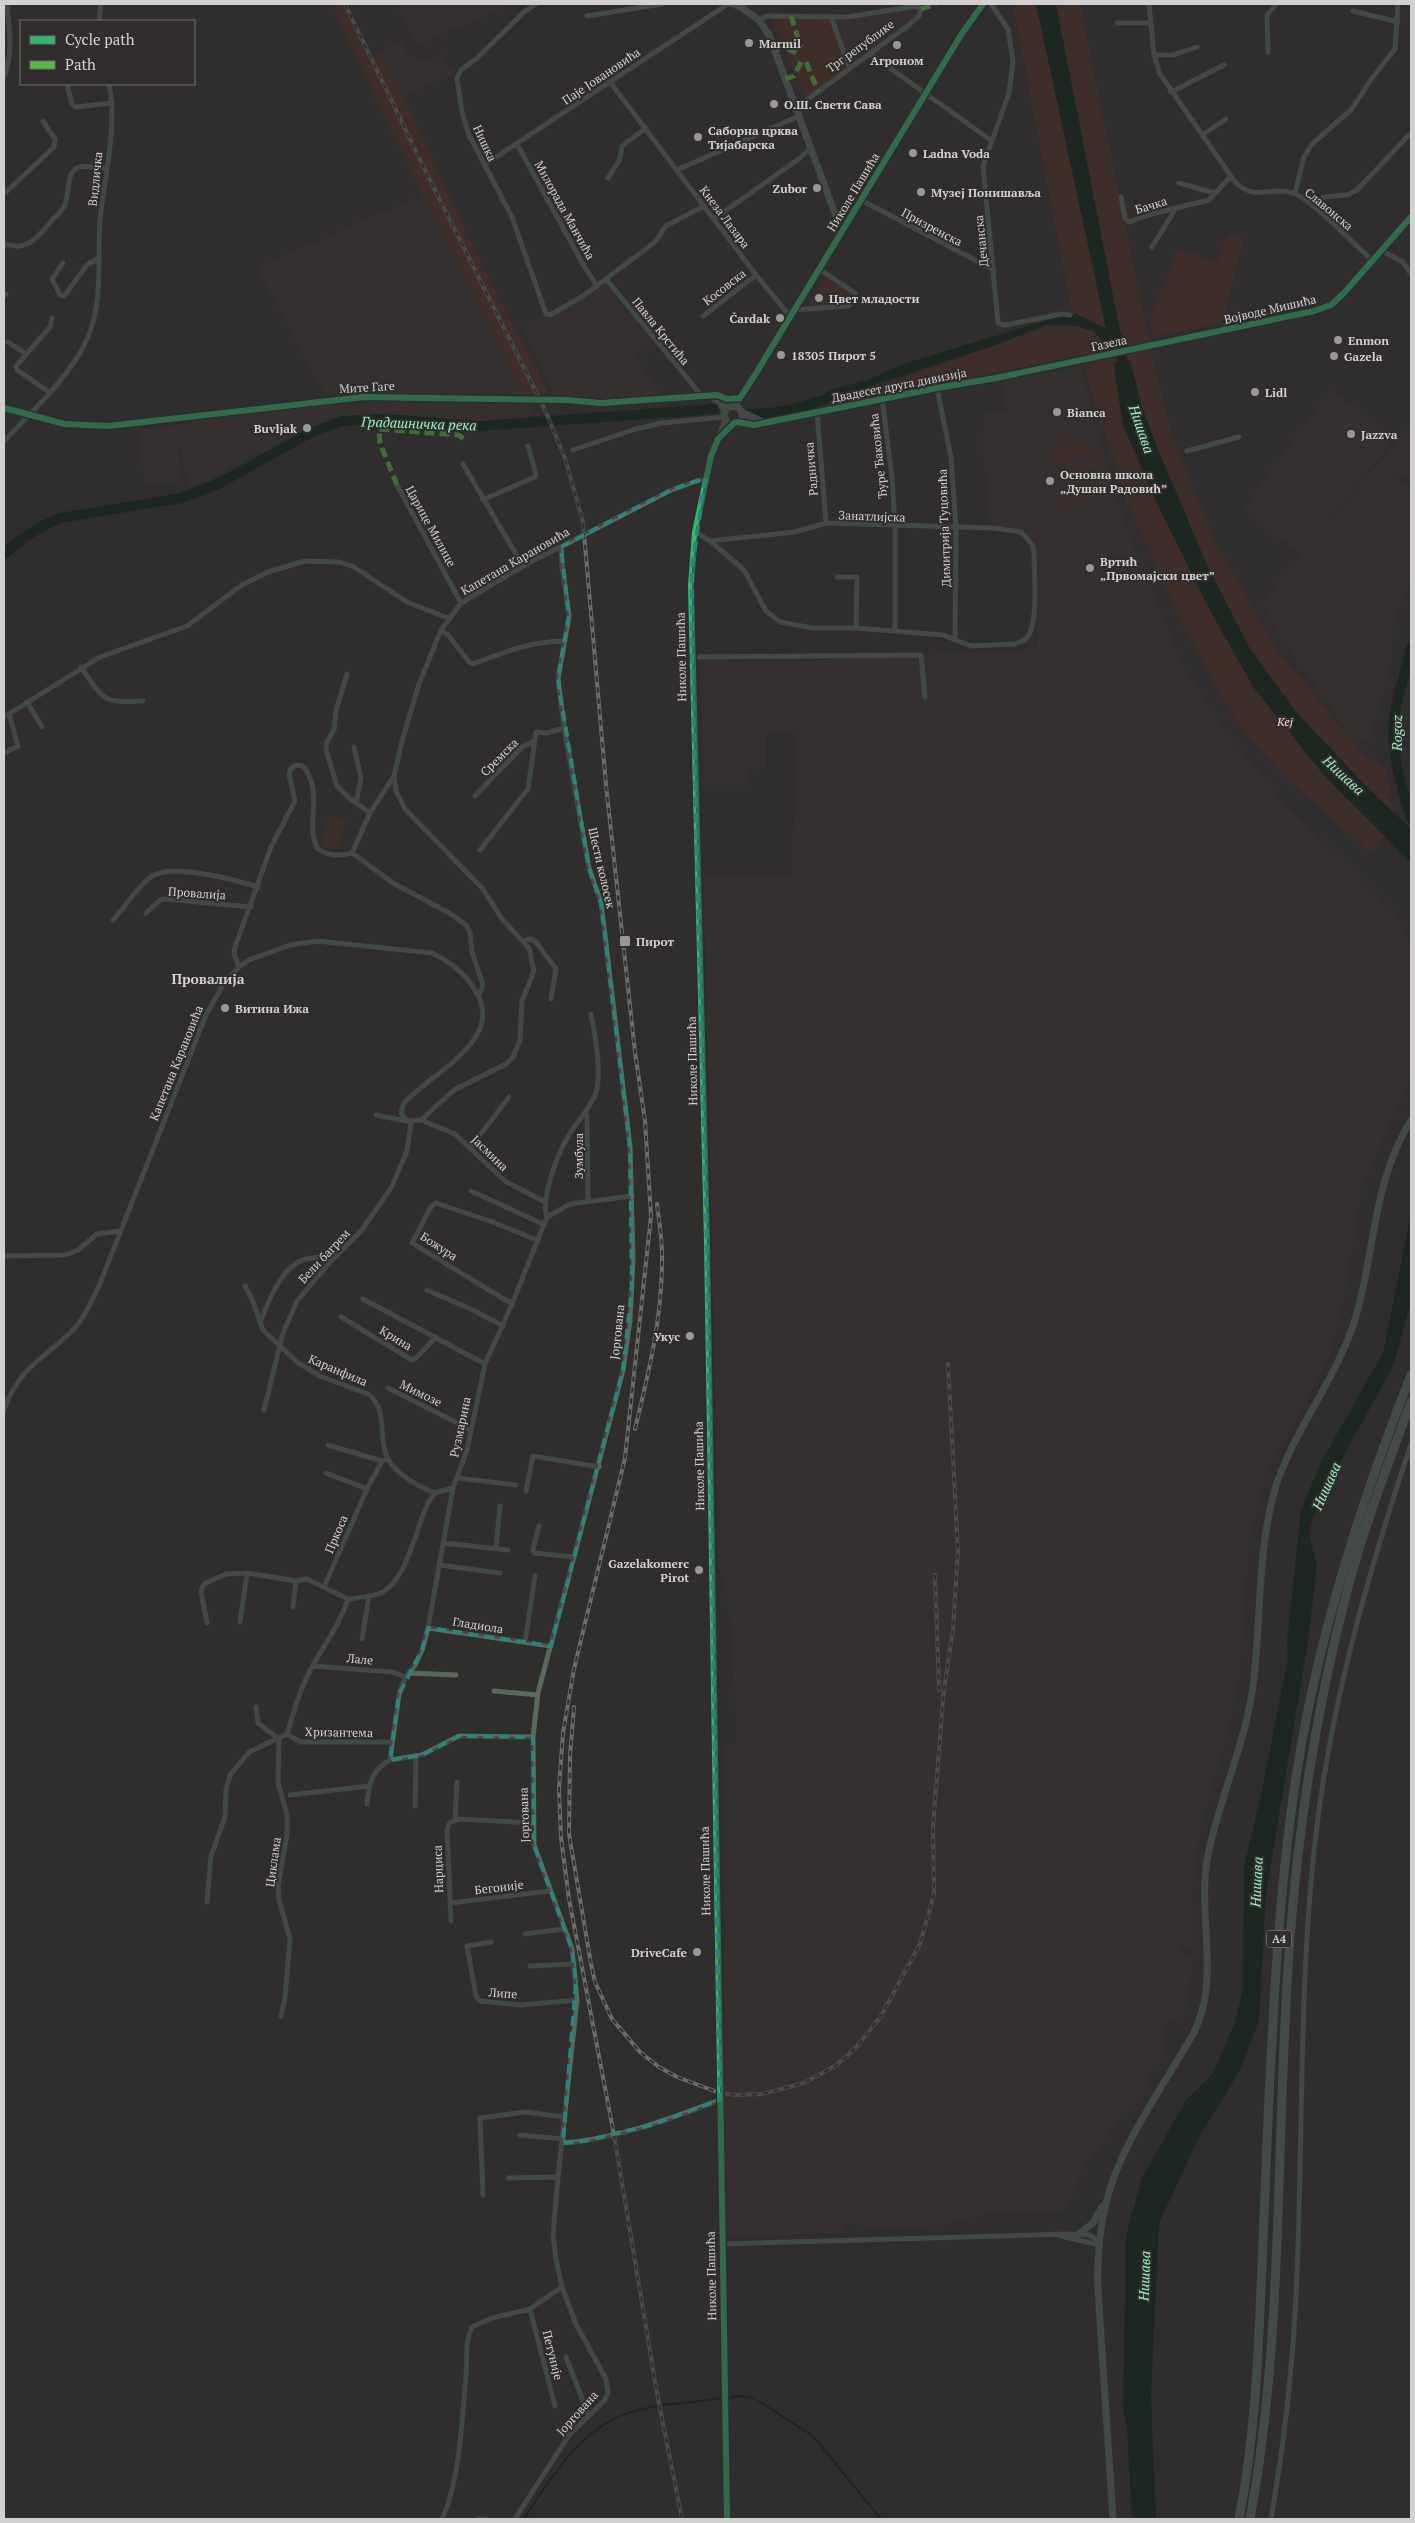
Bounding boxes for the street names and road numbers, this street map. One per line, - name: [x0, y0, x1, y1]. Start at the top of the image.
- street label: Трг републике: [823, 16, 897, 76]
- street label: Паје Јовановића: [559, 44, 643, 108]
- street label: Нишка: [470, 122, 500, 164]
- street label: Николе Пашића: [824, 150, 882, 234]
- street label: Видличка: [85, 151, 105, 207]
- street label: Милорада Манчића: [532, 158, 598, 262]
- street label: Кнеза Лазара: [697, 183, 753, 251]
- street label: Славонска: [1302, 184, 1356, 234]
- street label: Бачка: [1133, 193, 1169, 217]
- street label: Призренска: [899, 205, 965, 249]
- street label: Дечанска: [971, 214, 991, 268]
- street label: Косовска: [700, 266, 748, 308]
- street label: Војводе Мишића: [1222, 291, 1318, 327]
- street label: Павла Крстића: [629, 294, 693, 368]
- street label: Газела: [1090, 332, 1128, 354]
- street label: Двадесет друга дивизија: [830, 365, 968, 405]
- street label: Мите Гаге: [339, 378, 395, 396]
- street label: Ђуре Ђаковића: [866, 413, 890, 499]
- street label: Радничка: [801, 441, 821, 497]
- street label: Димитрија Туцовића: [934, 469, 954, 587]
- street label: Царице Милице: [403, 483, 459, 569]
- street label: Занатлијска: [838, 507, 906, 525]
- street label: Капетана Карановића: [458, 524, 572, 598]
- street label: Николе Пашића: [673, 612, 689, 702]
- street label: Сремска: [477, 735, 521, 779]
- street label: Шести колосек: [585, 826, 619, 910]
- street label: Провалија: [168, 884, 226, 902]
- street label: Капетана Карановића: [146, 1003, 206, 1123]
- street label: Николе Пашића: [684, 1016, 700, 1106]
- street label: Јасмина: [468, 1132, 512, 1174]
- street label: Зумбула: [571, 1133, 586, 1179]
- street label: Бели багрем: [295, 1225, 353, 1286]
- street label: Божура: [418, 1228, 460, 1264]
- street label: Јоргована: [607, 1304, 627, 1360]
- street label: Крина: [377, 1322, 415, 1354]
- street label: Каранфила: [306, 1351, 370, 1389]
- street label: Мимозе: [398, 1376, 444, 1410]
- street label: Рузмарина: [446, 1395, 474, 1459]
- street label: Николе Пашића: [691, 1421, 707, 1511]
- street label: Пркоса: [321, 1513, 351, 1555]
- street label: Гладиола: [452, 1614, 504, 1636]
- street label: Лале: [345, 1650, 374, 1668]
- street label: Хризантема: [305, 1724, 373, 1740]
- street label: Јоргована: [516, 1787, 532, 1843]
- street label: Николе Пашића: [697, 1826, 713, 1916]
- street label: Циклама: [262, 1836, 284, 1888]
- street label: Нарциса: [430, 1845, 446, 1893]
- street label: Бегоније: [474, 1877, 524, 1897]
- road number: A4: [1266, 1930, 1292, 1948]
- street label: Липе: [487, 1984, 518, 2001]
- street label: Николе Пашића: [703, 2231, 719, 2321]
- street label: Петуније: [540, 2329, 566, 2381]
- street label: Јоргована: [553, 2387, 601, 2439]

